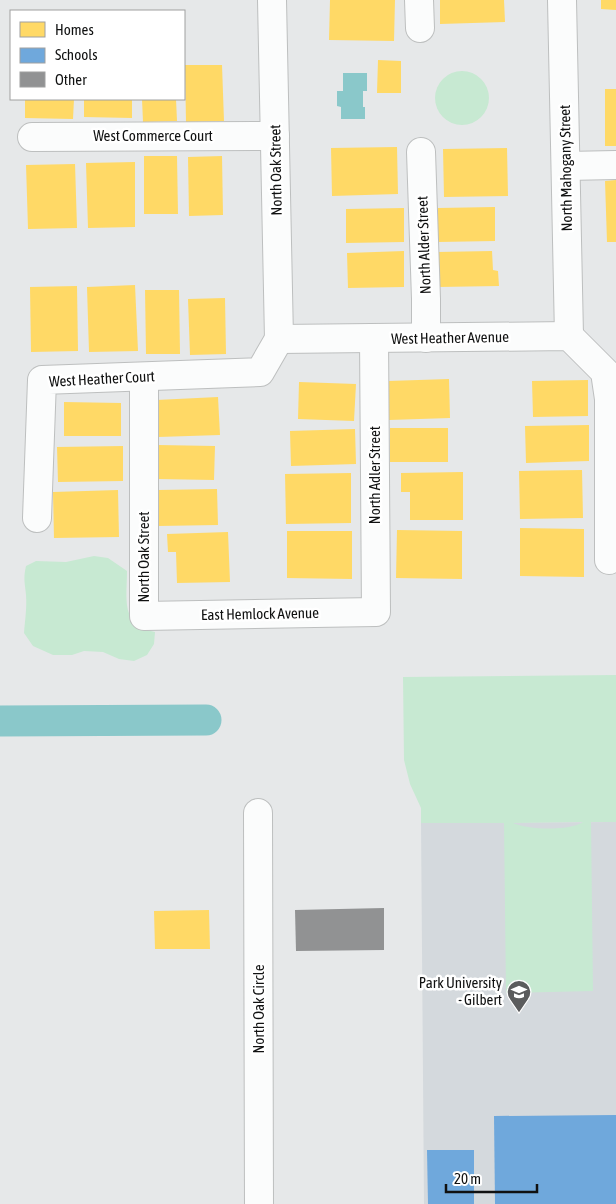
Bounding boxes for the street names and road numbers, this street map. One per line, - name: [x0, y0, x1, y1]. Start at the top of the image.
- street label: North Mahogany Street: [556, 105, 575, 232]
- street label: North Oak Street: [266, 124, 285, 216]
- street label: West Commerce Court: [93, 127, 213, 144]
- street label: North Alder Street: [413, 196, 434, 294]
- street label: West Heather Avenue: [391, 328, 509, 347]
- street label: West Heather Court: [49, 367, 155, 390]
- street label: North Adler Street: [366, 426, 383, 524]
- street label: North Oak Street: [135, 511, 152, 603]
- street label: East Hemlock Avenue: [201, 604, 319, 623]
- street label: North Oak Circle: [250, 964, 267, 1054]

